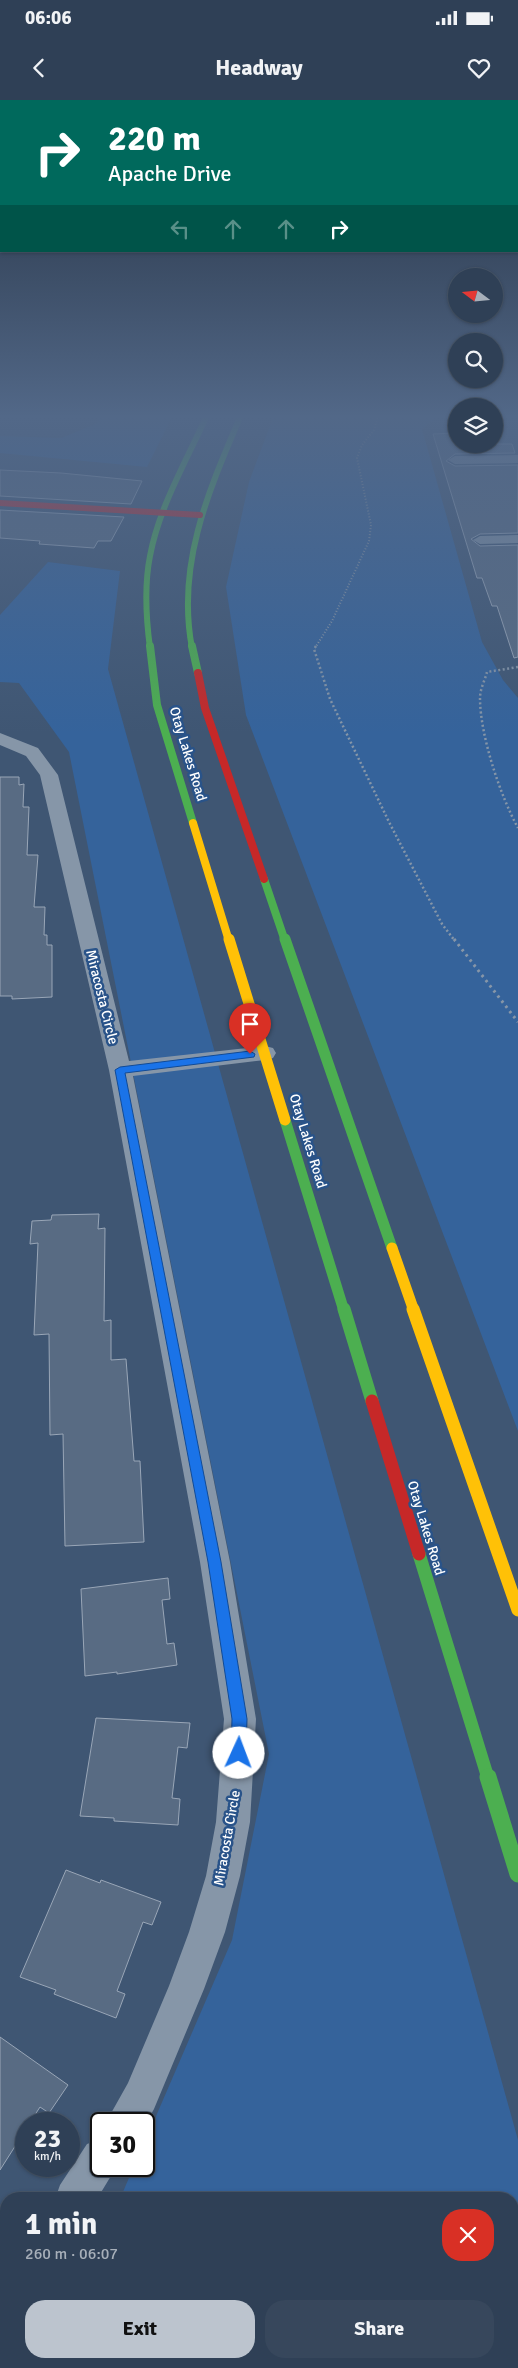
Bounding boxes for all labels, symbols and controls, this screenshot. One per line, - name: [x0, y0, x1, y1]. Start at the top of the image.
- text: 06:06: [25, 6, 72, 30]
- icon: back: [25, 54, 53, 82]
- text: Headway: [215, 54, 303, 81]
- icon: heart: [465, 54, 493, 82]
- text: 220 m: [108, 117, 201, 160]
- icon: right: [25, 120, 90, 185]
- text: Apache Drive: [108, 160, 232, 187]
- icon: left: [166, 215, 194, 243]
- icon: ahead: [219, 215, 247, 243]
- icon: ahead: [272, 215, 300, 243]
- icon: right: [325, 215, 353, 243]
- north arrow: [448, 268, 502, 322]
- map controls: [448, 268, 503, 453]
- button: search: [448, 333, 503, 388]
- button: layers: [448, 398, 503, 453]
- street label: Otay Lakes Road: [166, 705, 210, 803]
- street label: Miracosta Circle: [82, 948, 122, 1046]
- pin: [229, 1003, 271, 1054]
- icon: arrive: [236, 1010, 264, 1038]
- street label: Otay Lakes Road: [286, 1092, 330, 1190]
- street label: Otay Lakes Road: [404, 1479, 448, 1577]
- position arrow: [212, 1726, 264, 1778]
- street label: Miracosta Circle: [210, 1789, 244, 1887]
- speed limit sign: 30: [90, 2112, 155, 2177]
- text: 23: [34, 2123, 61, 2154]
- text: km/h: [34, 2149, 61, 2164]
- text: 1 min: [25, 2206, 97, 2243]
- button: close: [442, 2209, 494, 2261]
- text: 260 m · 06:07: [25, 2244, 118, 2264]
- button: Exit: [25, 2300, 255, 2358]
- button: Share: [265, 2300, 494, 2358]

